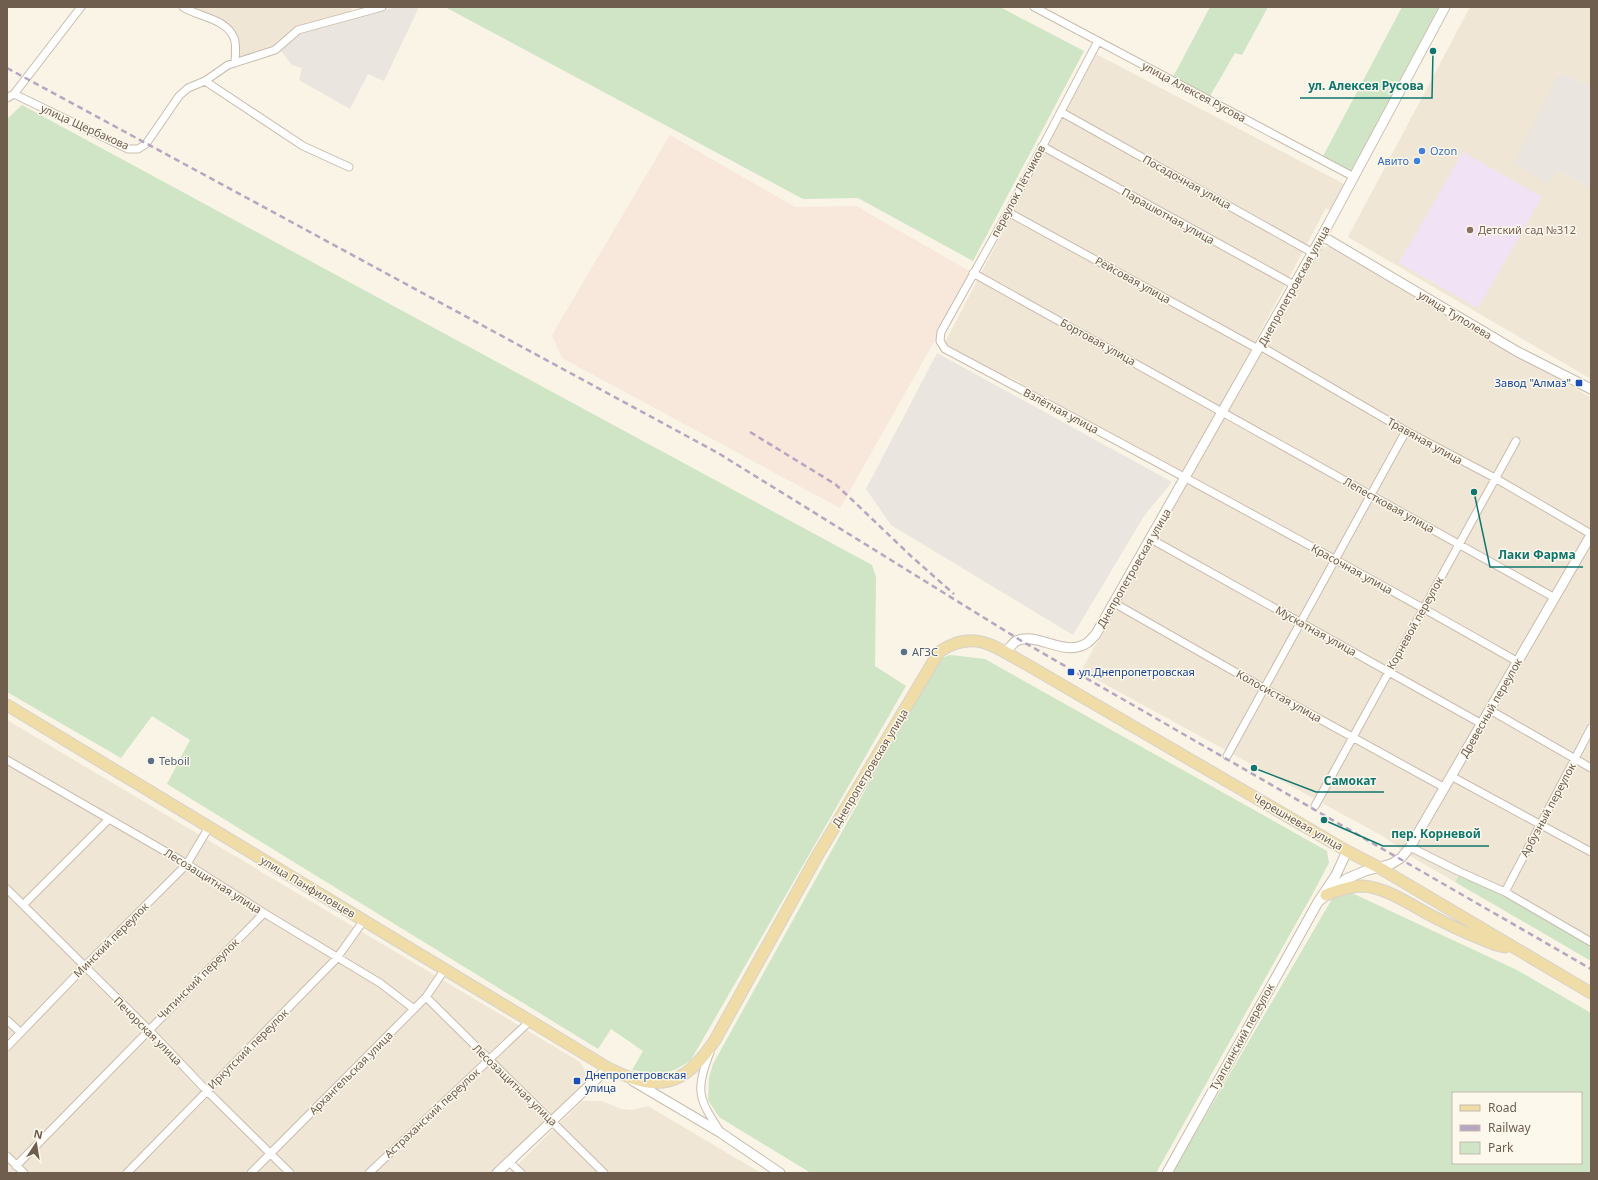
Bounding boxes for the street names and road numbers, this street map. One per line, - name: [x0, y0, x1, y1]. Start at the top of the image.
- street label: улица Алексея Русова: [1140, 58, 1249, 125]
- street label: улица Щербакова: [39, 100, 132, 153]
- street label: переулок Лётчиков: [987, 142, 1048, 239]
- street label: Посадочная улица: [1140, 151, 1234, 212]
- street label: Парашютная улица: [1119, 184, 1217, 247]
- street label: Днепропетровская улица: [1254, 223, 1333, 349]
- street label: Рейсовая улица: [1093, 253, 1174, 306]
- street label: улица Туполева: [1416, 287, 1495, 343]
- street label: Бортовая улица: [1058, 315, 1139, 369]
- street label: Взлётная улица: [1021, 384, 1102, 437]
- street label: Травяная улица: [1385, 414, 1466, 468]
- street label: Лепестковая улица: [1341, 473, 1437, 536]
- street label: Днепропетровская улица: [1093, 505, 1174, 630]
- street label: Красочная улица: [1309, 540, 1396, 597]
- street label: Корневой переулок: [1383, 573, 1446, 672]
- street label: Мускатная улица: [1273, 602, 1360, 659]
- street label: Древесный переулок: [1456, 655, 1525, 760]
- street label: Колосистая улица: [1234, 666, 1325, 725]
- street label: Днепропетровская улица: [828, 706, 911, 830]
- street label: Арбузный переулок: [1516, 760, 1579, 860]
- street label: Черешневая улица: [1251, 790, 1346, 853]
- street label: Лесозащитная улица: [162, 844, 265, 917]
- street label: улица Панфиловцев: [258, 852, 358, 921]
- street label: Минский переулок: [70, 899, 152, 980]
- street label: Читинский переулок: [154, 934, 242, 1023]
- street label: Туапсинский переулок: [1206, 981, 1277, 1093]
- street label: Печорская улица: [111, 993, 186, 1068]
- street label: Иркутский переулок: [204, 1005, 291, 1092]
- street label: Архангельская улица: [306, 1028, 396, 1118]
- street label: Лесозащитная улица: [470, 1040, 561, 1129]
- street label: Астраханский переулок: [381, 1064, 483, 1161]

